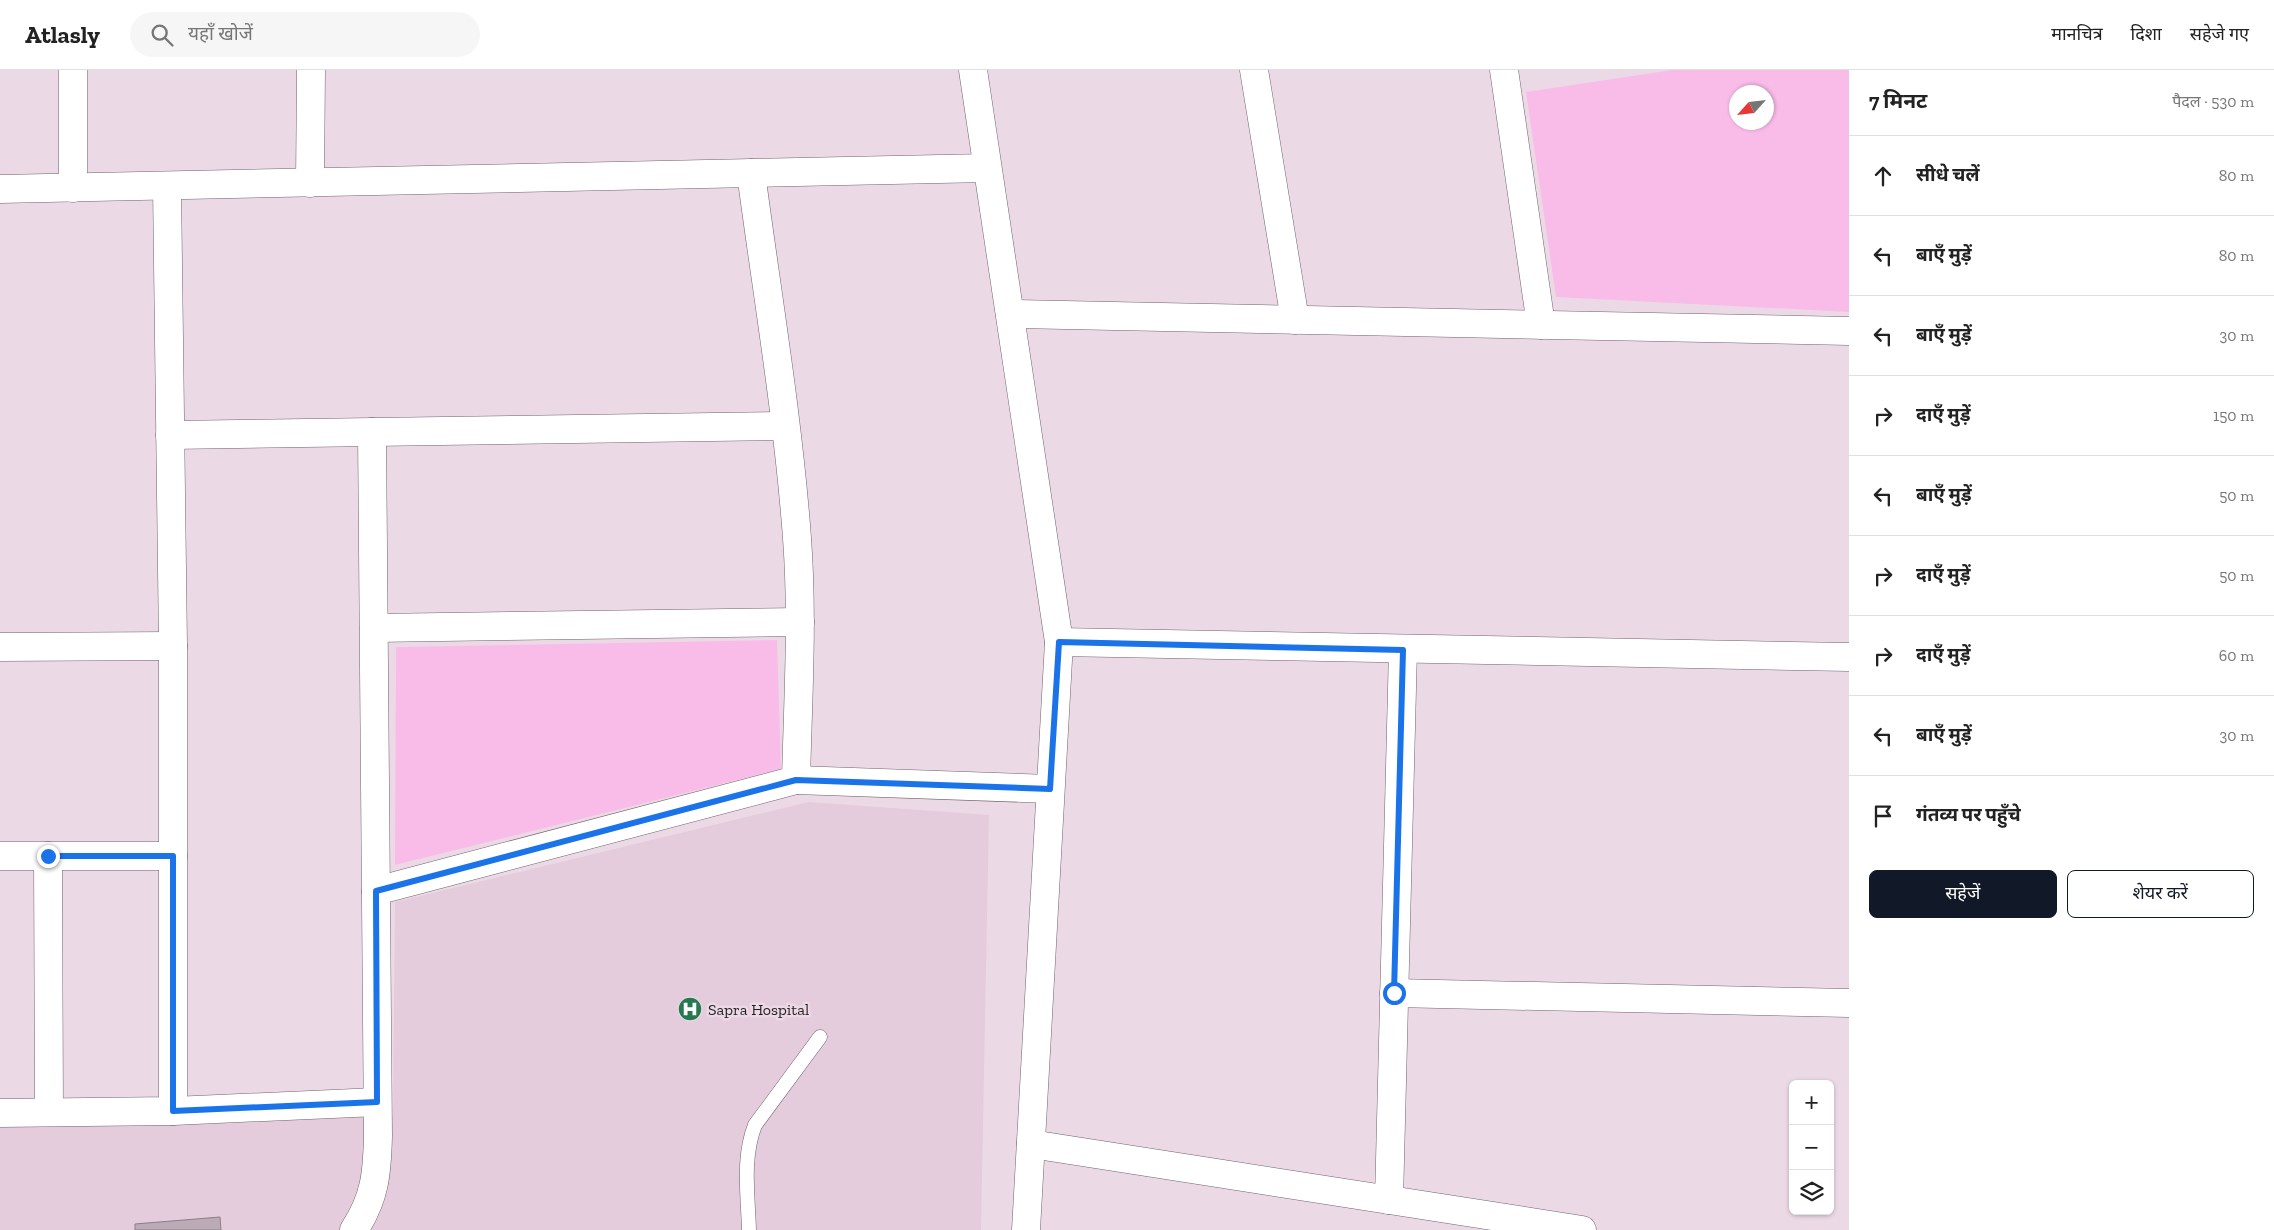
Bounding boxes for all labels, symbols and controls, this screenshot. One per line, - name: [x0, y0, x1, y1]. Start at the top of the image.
- search box: [130, 12, 480, 57]
- text: Atlasly: [25, 20, 100, 49]
- icon: search: [148, 21, 176, 49]
- text: यहाँ खोजें: [188, 22, 253, 45]
- text: मानचित्र: [2051, 23, 2103, 45]
- text: दिशा: [2131, 23, 2162, 45]
- text: सहेजे गए: [2190, 23, 2249, 45]
- north arrow: [1729, 85, 1774, 130]
- text: 7 मिनट: [1869, 88, 1927, 113]
- text: पैदल · 530 m: [2172, 92, 2254, 111]
- icon: ahead: [1869, 162, 1897, 190]
- text: सीधे चलें: [1916, 163, 1979, 186]
- text: 80 m: [2219, 166, 2254, 185]
- icon: left: [1869, 242, 1897, 270]
- text: बाएँ मुड़ें: [1916, 243, 1972, 266]
- text: 80 m: [2219, 246, 2254, 265]
- icon: left: [1869, 322, 1897, 350]
- text: बाएँ मुड़ें: [1916, 323, 1972, 346]
- text: 30 m: [2220, 326, 2254, 345]
- icon: right: [1869, 402, 1897, 430]
- text: दाएँ मुड़ें: [1916, 403, 1971, 426]
- text: 150 m: [2213, 406, 2254, 425]
- icon: left: [1869, 482, 1897, 510]
- text: बाएँ मुड़ें: [1916, 483, 1972, 506]
- text: 50 m: [2219, 486, 2254, 505]
- icon: right: [1869, 562, 1897, 590]
- text: दाएँ मुड़ें: [1916, 563, 1971, 586]
- text: 50 m: [2219, 566, 2254, 585]
- icon: right: [1869, 642, 1897, 670]
- text: दाएँ मुड़ें: [1916, 643, 1971, 666]
- text: 60 m: [2219, 646, 2254, 665]
- icon: left: [1869, 722, 1897, 750]
- text: बाएँ मुड़ें: [1916, 723, 1972, 746]
- text: 30 m: [2220, 726, 2254, 745]
- icon: arrive: [1869, 802, 1897, 830]
- text: गंतव्य पर पहुँचे: [1916, 803, 2021, 826]
- route end: [37, 845, 60, 868]
- button: सहेजें: [1869, 870, 2057, 918]
- button: शेयर करें: [2067, 870, 2254, 918]
- route start: [1383, 982, 1406, 1005]
- hospital icon: Sapra Hospital: [677, 996, 703, 1022]
- place label: Sapra Hospital: [708, 1000, 809, 1019]
- map controls: [1789, 1080, 1834, 1215]
- button: +: [1789, 1080, 1834, 1125]
- button: −: [1789, 1125, 1834, 1170]
- button: layers: [1789, 1170, 1834, 1215]

